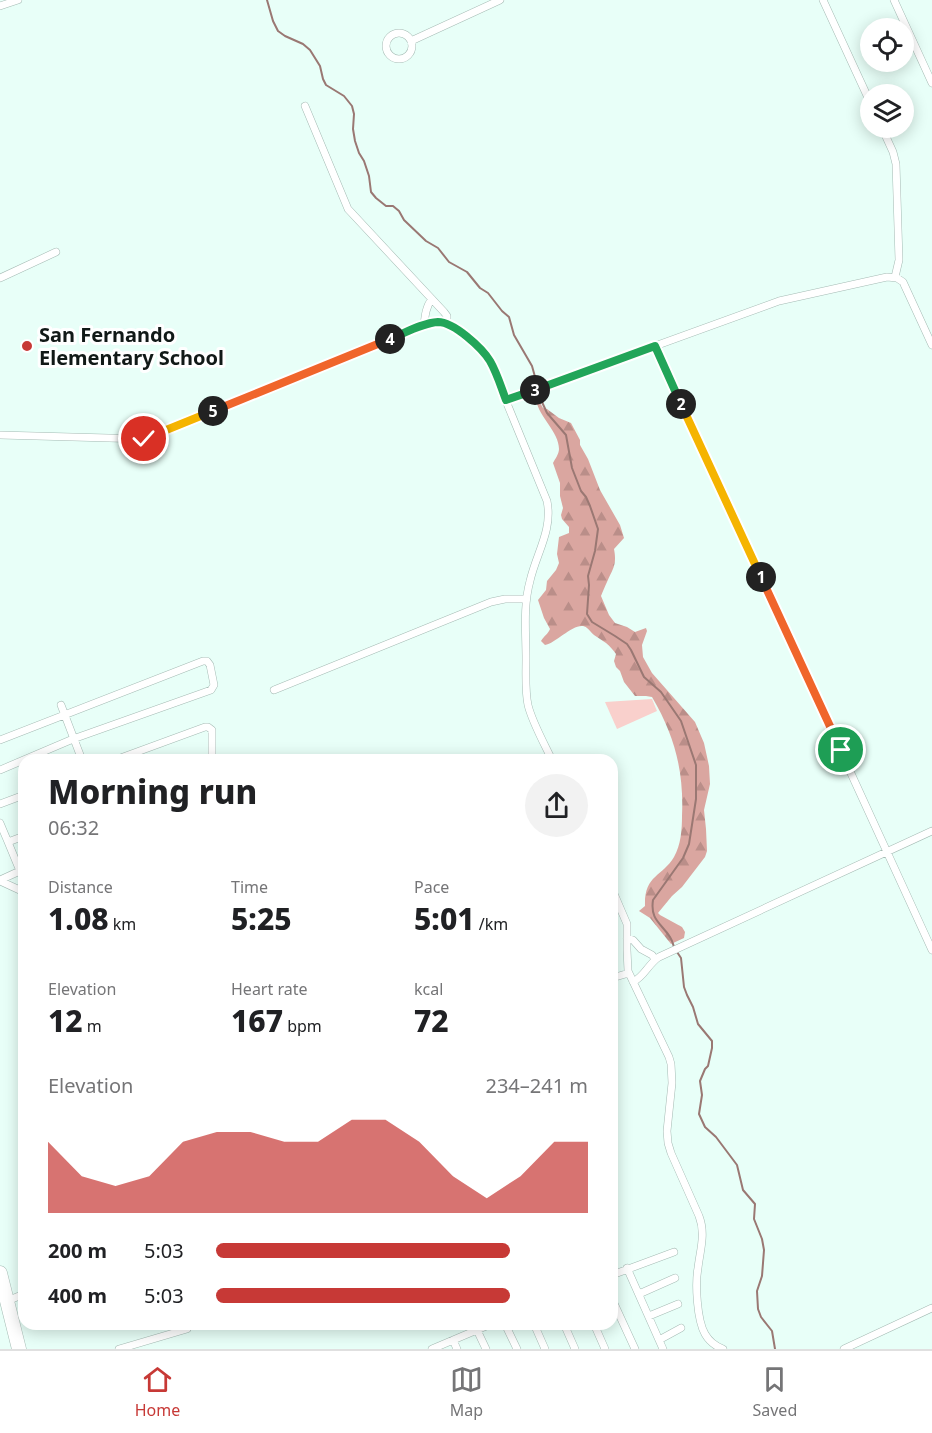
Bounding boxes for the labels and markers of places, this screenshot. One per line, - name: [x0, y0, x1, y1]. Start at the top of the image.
- place label: San Fernando Elementary School: [39, 321, 224, 371]
- pin: 4: [375, 324, 405, 354]
- marker: San Fernando Elementary School: [20, 339, 34, 353]
- pin: 3: [520, 375, 550, 405]
- pin: 2: [666, 389, 696, 419]
- pin: 5: [198, 396, 228, 426]
- pin: [118, 413, 169, 464]
- pin: 1: [746, 562, 776, 592]
- pin: [815, 724, 866, 775]

